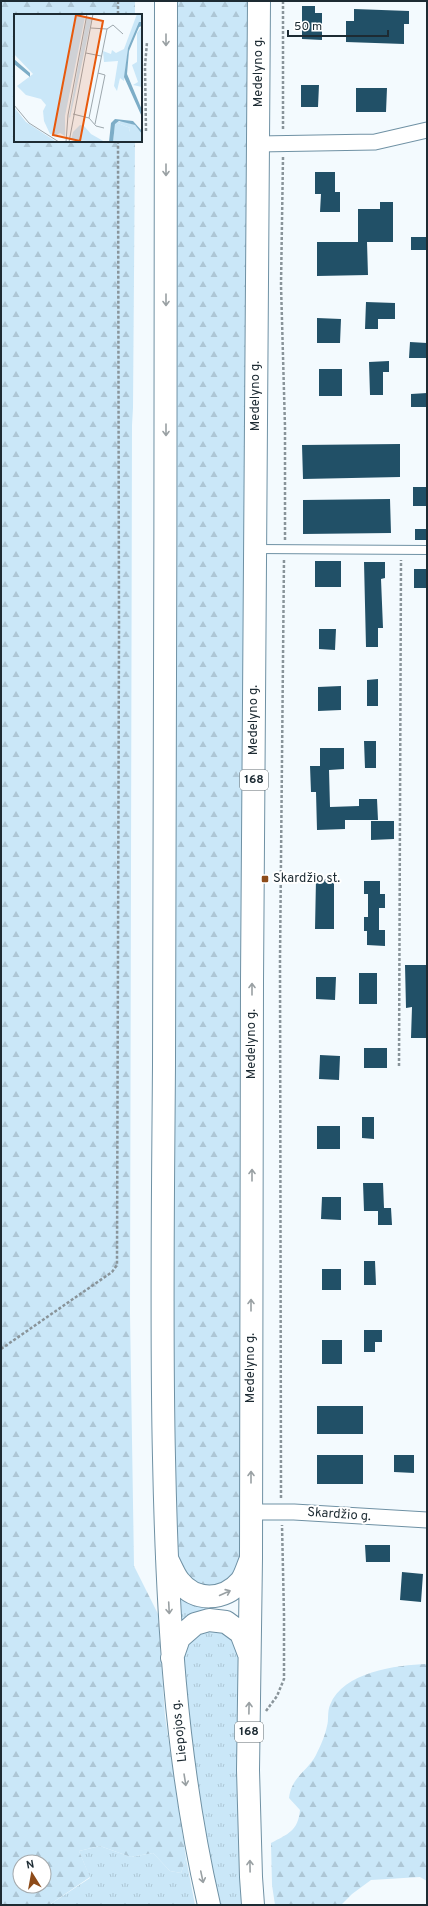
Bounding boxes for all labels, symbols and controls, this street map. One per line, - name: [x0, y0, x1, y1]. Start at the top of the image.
- scale bar: [288, 12, 388, 38]
- inset map: [14, 14, 142, 142]
- text: 50 m: [294, 19, 322, 35]
- one-way arrow: [162, 33, 170, 46]
- street label: Medelyno g.: [251, 37, 267, 107]
- one-way arrow: [162, 163, 170, 176]
- one-way arrow: [162, 293, 170, 306]
- street label: Medelyno g.: [248, 361, 264, 431]
- one-way arrow: [162, 423, 170, 436]
- street label: Medelyno g.: [246, 685, 262, 755]
- road number: 168: [240, 770, 268, 790]
- place label: Skardžio st.: [273, 871, 340, 887]
- marker: Skardžio st.: [260, 874, 270, 884]
- one-way arrow: [248, 983, 256, 996]
- street label: Medelyno g.: [244, 1009, 260, 1079]
- one-way arrow: [248, 1169, 256, 1182]
- one-way arrow: [247, 1299, 255, 1312]
- street label: Medelyno g.: [243, 1333, 259, 1403]
- one-way arrow: [247, 1471, 255, 1484]
- street label: Skardžio g.: [307, 1505, 371, 1525]
- one-way arrow: [219, 1589, 231, 1596]
- one-way arrow: [165, 1601, 172, 1614]
- street label: Liepojos g.: [169, 1699, 191, 1763]
- one-way arrow: [245, 1702, 253, 1715]
- road number: 168: [235, 1722, 263, 1742]
- one-way arrow: [181, 1773, 189, 1786]
- north arrow: [12, 1854, 52, 1894]
- text: N: [25, 1858, 35, 1873]
- one-way arrow: [246, 1860, 254, 1873]
- one-way arrow: [199, 1870, 207, 1883]

